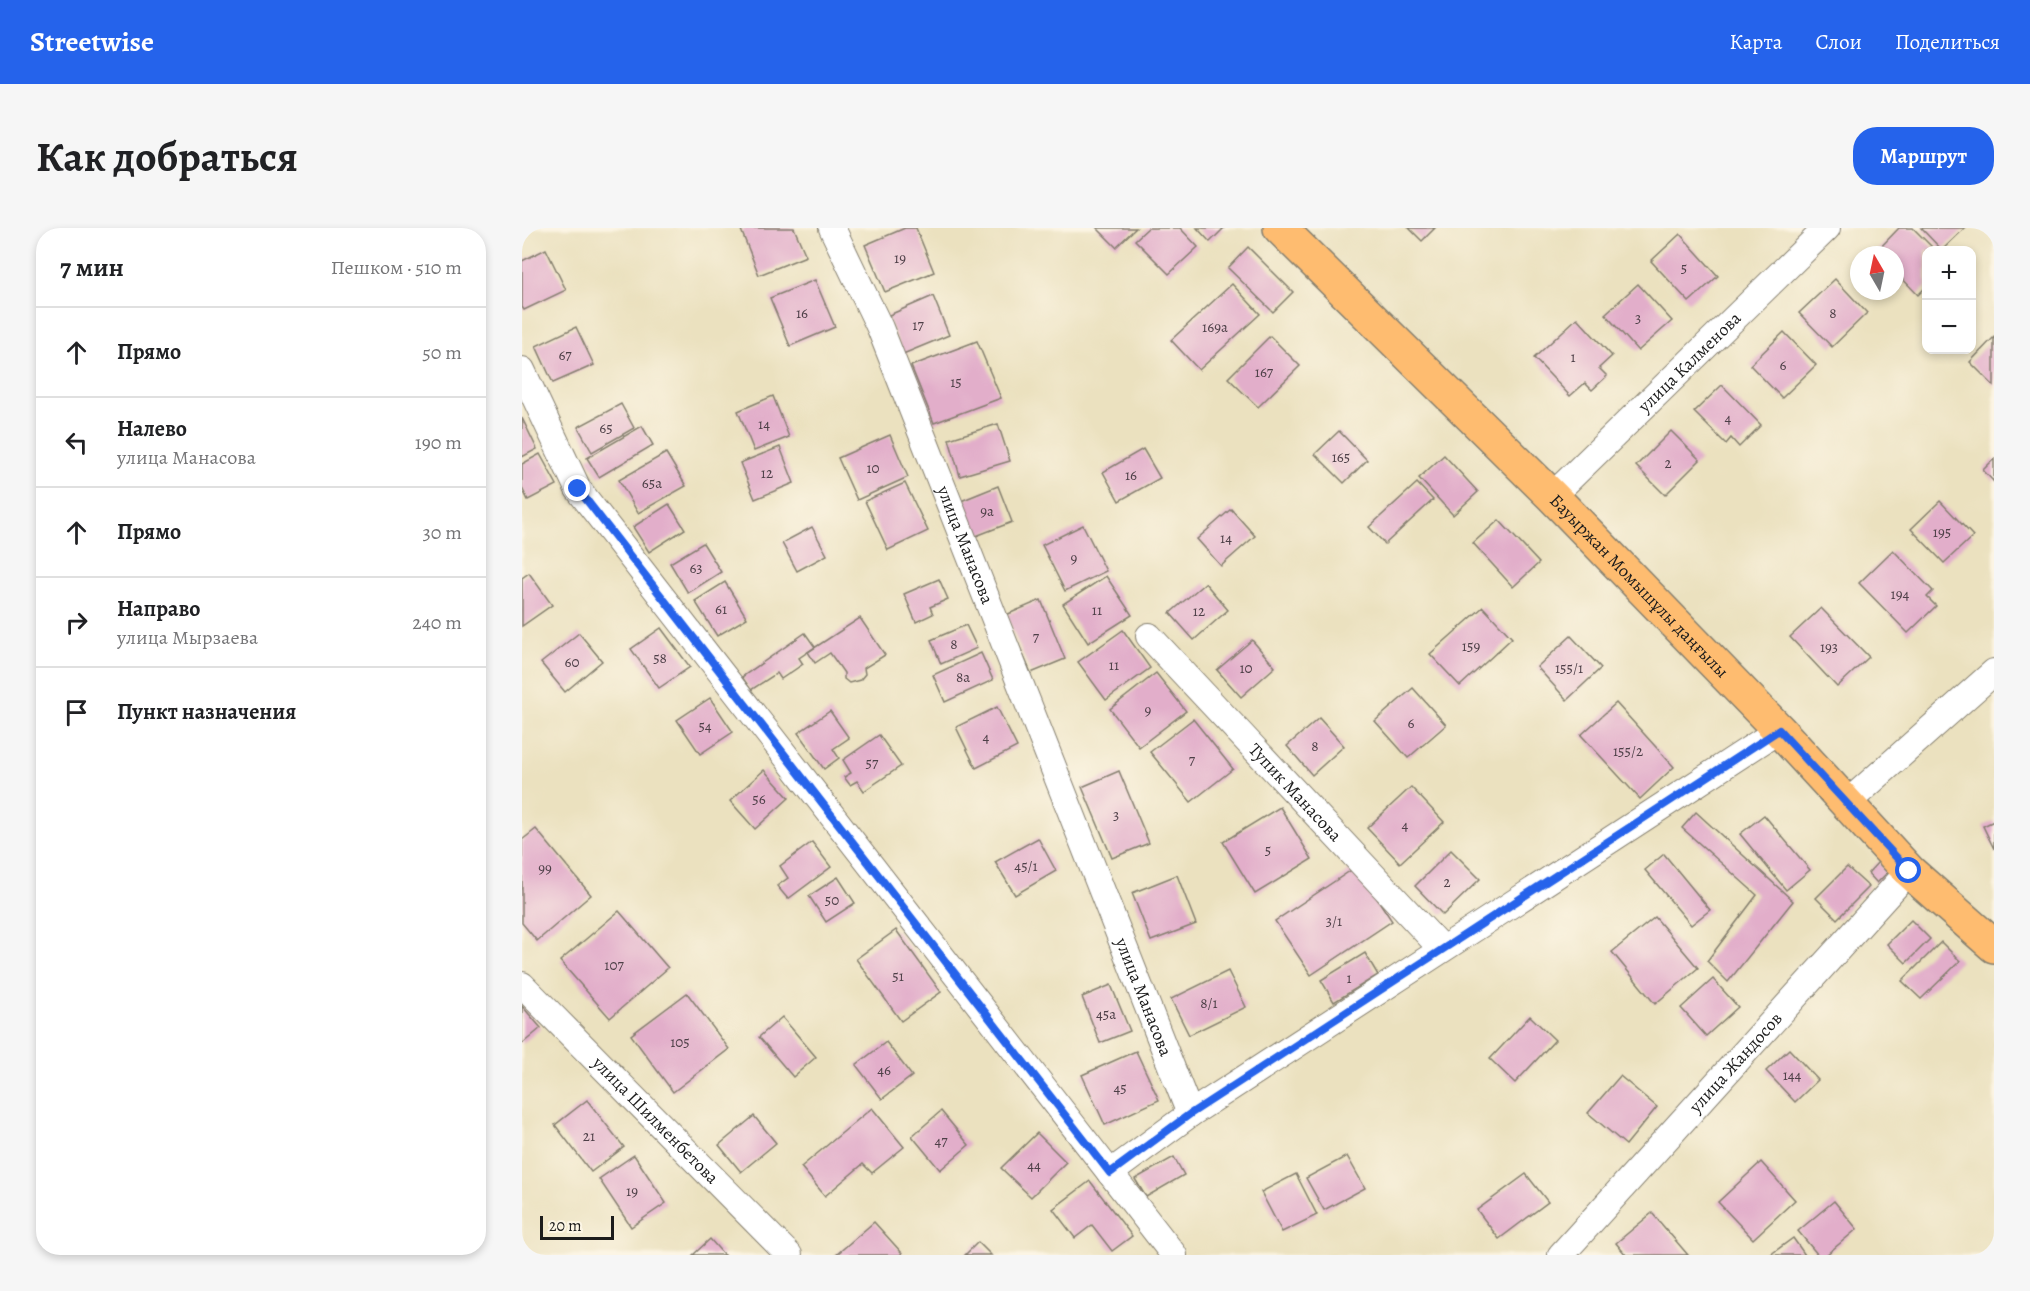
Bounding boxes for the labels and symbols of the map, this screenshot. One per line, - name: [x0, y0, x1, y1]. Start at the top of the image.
- north arrow: [1850, 246, 1904, 300]
- house number: 19: [894, 248, 906, 268]
- house number: 5: [1681, 258, 1687, 278]
- house number: 16: [796, 303, 808, 323]
- house number: 8: [1829, 303, 1837, 323]
- street label: улица Калменова: [1632, 306, 1747, 418]
- house number: 3: [1635, 308, 1641, 328]
- house number: 17: [912, 315, 924, 335]
- house number: 169а: [1202, 317, 1228, 337]
- house number: 67: [558, 345, 572, 365]
- house number: 1: [1570, 347, 1576, 367]
- house number: 6: [1780, 355, 1787, 375]
- house number: 167: [1255, 362, 1274, 382]
- house number: 15: [950, 372, 962, 392]
- house number: 4: [1725, 408, 1732, 428]
- house number: 14: [758, 414, 770, 434]
- house number: 65: [599, 418, 613, 438]
- house number: 165: [1332, 447, 1350, 467]
- house number: 2: [1664, 453, 1672, 473]
- house number: 10: [866, 458, 880, 478]
- house number: 12: [761, 463, 773, 483]
- house number: 16: [1125, 465, 1137, 485]
- house number: 65а: [642, 473, 662, 493]
- route end: [564, 475, 590, 501]
- street label: улица Манасова: [931, 481, 1000, 608]
- street label: Бауыржан Момышұлы даңғылы: [1544, 489, 1734, 683]
- house number: 9а: [980, 501, 994, 521]
- house number: 195: [1933, 522, 1951, 542]
- house number: 14: [1220, 528, 1232, 548]
- house number: 9: [1071, 548, 1078, 568]
- house number: 63: [689, 558, 703, 578]
- house number: 194: [1891, 584, 1910, 604]
- house number: 61: [715, 599, 727, 619]
- house number: 11: [1092, 600, 1102, 620]
- house number: 12: [1193, 601, 1205, 621]
- house number: 7: [1033, 627, 1040, 647]
- house number: 8: [950, 634, 958, 654]
- house number: 159: [1462, 636, 1480, 656]
- house number: 193: [1820, 637, 1838, 657]
- house number: 58: [653, 648, 667, 668]
- house number: 60: [565, 652, 579, 672]
- house number: 11: [1109, 655, 1119, 675]
- house number: 10: [1239, 658, 1253, 678]
- house number: 155/1: [1555, 658, 1583, 678]
- house number: 8а: [956, 667, 970, 687]
- house number: 9: [1145, 700, 1152, 720]
- house number: 6: [1408, 713, 1415, 733]
- house number: 54: [698, 716, 712, 736]
- house number: 4: [983, 727, 990, 747]
- house number: 8: [1311, 736, 1319, 756]
- street label: Тупик Манасова: [1243, 738, 1348, 847]
- house number: 155/2: [1613, 741, 1643, 761]
- house number: 7: [1189, 750, 1196, 770]
- house number: 57: [866, 753, 879, 773]
- house number: 56: [752, 789, 766, 809]
- house number: 3: [1113, 805, 1119, 825]
- house number: 4: [1402, 815, 1409, 835]
- house number: 5: [1265, 840, 1271, 860]
- house number: 45/1: [1014, 856, 1038, 876]
- route start: [1895, 857, 1921, 883]
- house number: 99: [538, 858, 552, 878]
- house number: 2: [1443, 872, 1451, 892]
- house number: 50: [825, 890, 839, 910]
- house number: 3/1: [1326, 911, 1342, 931]
- street label: улица Манасова: [1109, 933, 1178, 1060]
- house number: 107: [604, 955, 624, 975]
- house number: 51: [892, 966, 904, 986]
- house number: 1: [1346, 968, 1352, 988]
- house number: 8/1: [1200, 993, 1218, 1013]
- house number: 45а: [1096, 1004, 1116, 1024]
- street label: улица Жандосов: [1683, 1007, 1787, 1118]
- house number: 105: [670, 1032, 690, 1052]
- street label: улица Шилменбетова: [586, 1050, 725, 1190]
- house number: 46: [877, 1060, 891, 1080]
- house number: 144: [1783, 1065, 1802, 1085]
- house number: 45: [1113, 1078, 1127, 1098]
- house number: 21: [583, 1126, 595, 1146]
- house number: 47: [934, 1131, 948, 1151]
- house number: 44: [1027, 1155, 1041, 1175]
- house number: 19: [626, 1181, 638, 1201]
- scale bar: [540, 1213, 614, 1240]

